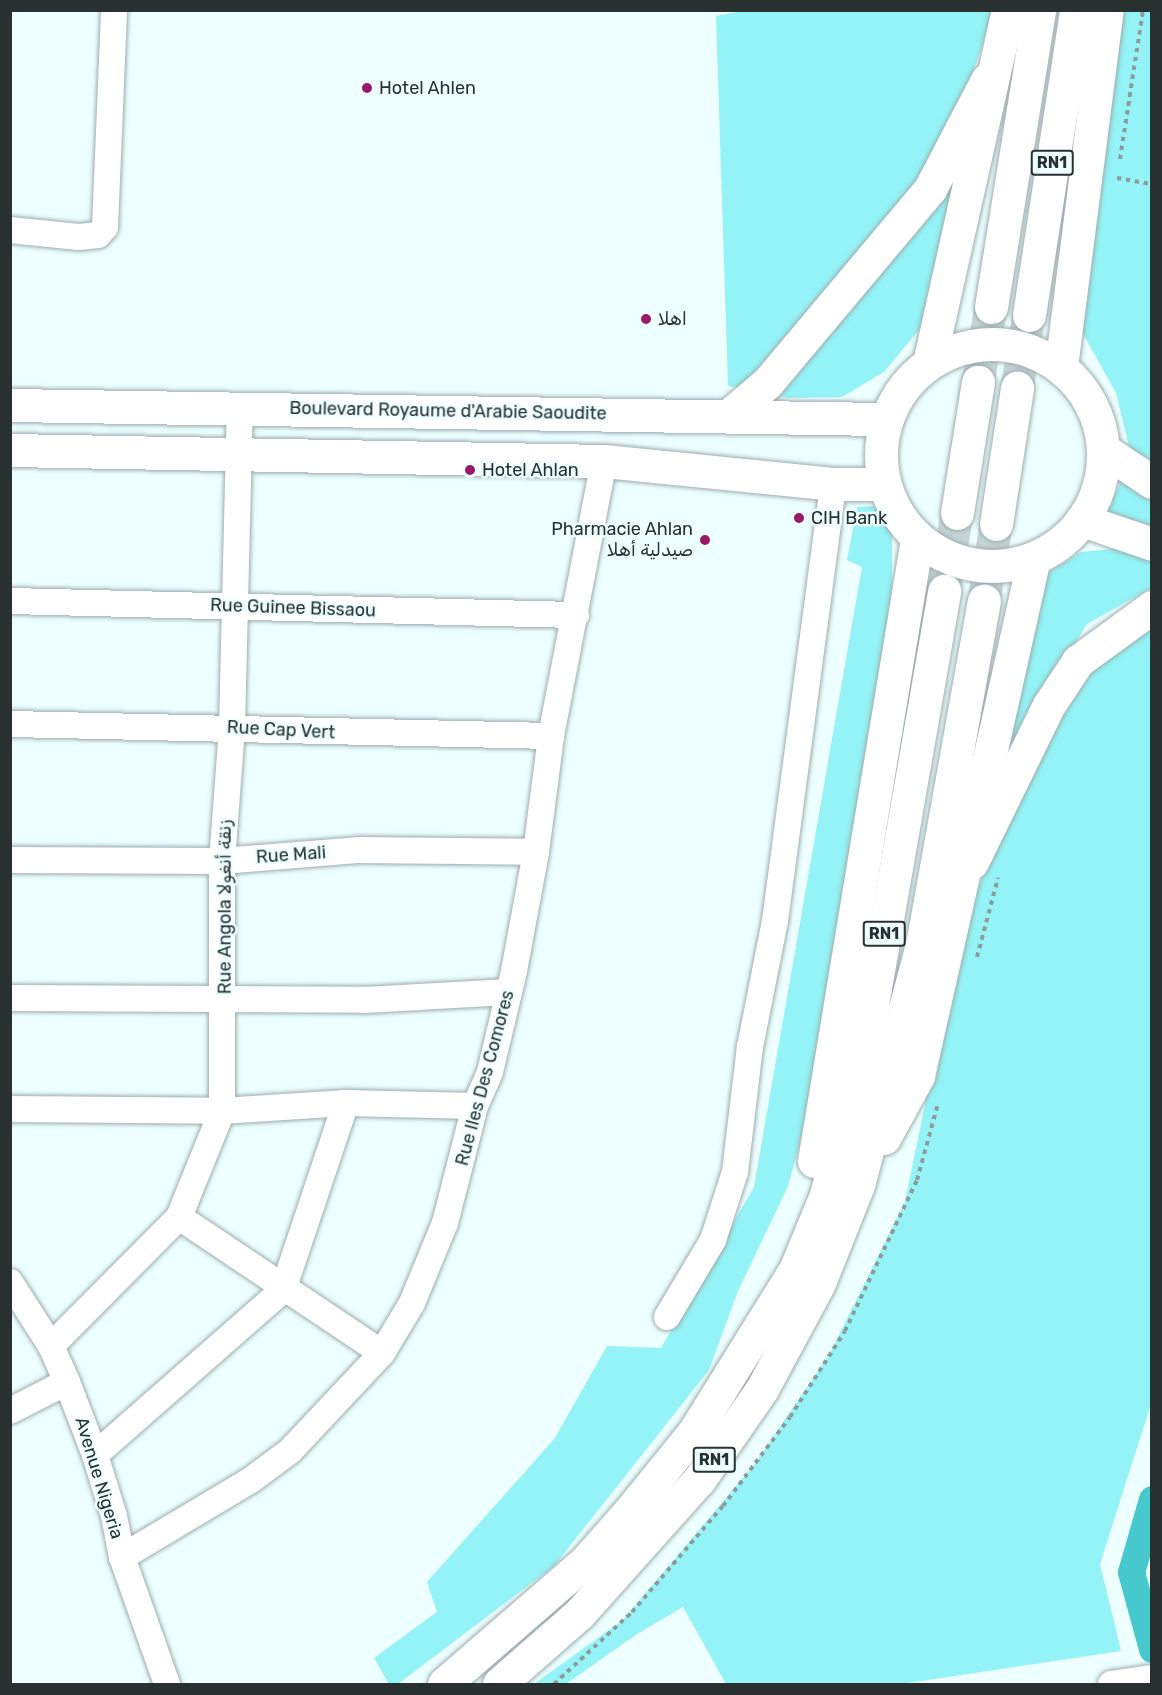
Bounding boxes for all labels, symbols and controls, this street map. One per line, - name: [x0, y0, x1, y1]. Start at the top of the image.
- place label: Hotel Ahlen: [379, 77, 476, 99]
- marker: Hotel Ahlen: [360, 81, 374, 95]
- road number: RN1: [1030, 150, 1074, 176]
- place label: اهلا: [658, 308, 687, 330]
- marker: اهلا: [639, 312, 653, 326]
- street label: Boulevard Royaume d'Arabie Saoudite: [289, 397, 607, 425]
- place label: Hotel Ahlan: [482, 459, 579, 481]
- marker: Hotel Ahlan: [463, 463, 477, 477]
- place label: CIH Bank: [811, 507, 887, 529]
- marker: CIH Bank: [792, 511, 806, 525]
- place label: Pharmacie Ahlan صيدلية أهلا: [551, 519, 693, 562]
- marker: Pharmacie Ahlan صيدلية أهلا: [698, 533, 712, 547]
- street label: Rue Guinee Bissaou: [210, 594, 376, 622]
- street label: Rue Cap Vert: [226, 716, 336, 744]
- street label: Rue Angola زنقة أنغولا: [214, 819, 236, 995]
- street label: Rue Mali: [255, 842, 327, 868]
- road number: RN1: [862, 921, 906, 947]
- street label: Rue Iles Des Comores: [451, 988, 519, 1168]
- street label: Avenue Nigeria: [70, 1414, 128, 1542]
- road number: RN1: [692, 1447, 736, 1473]

